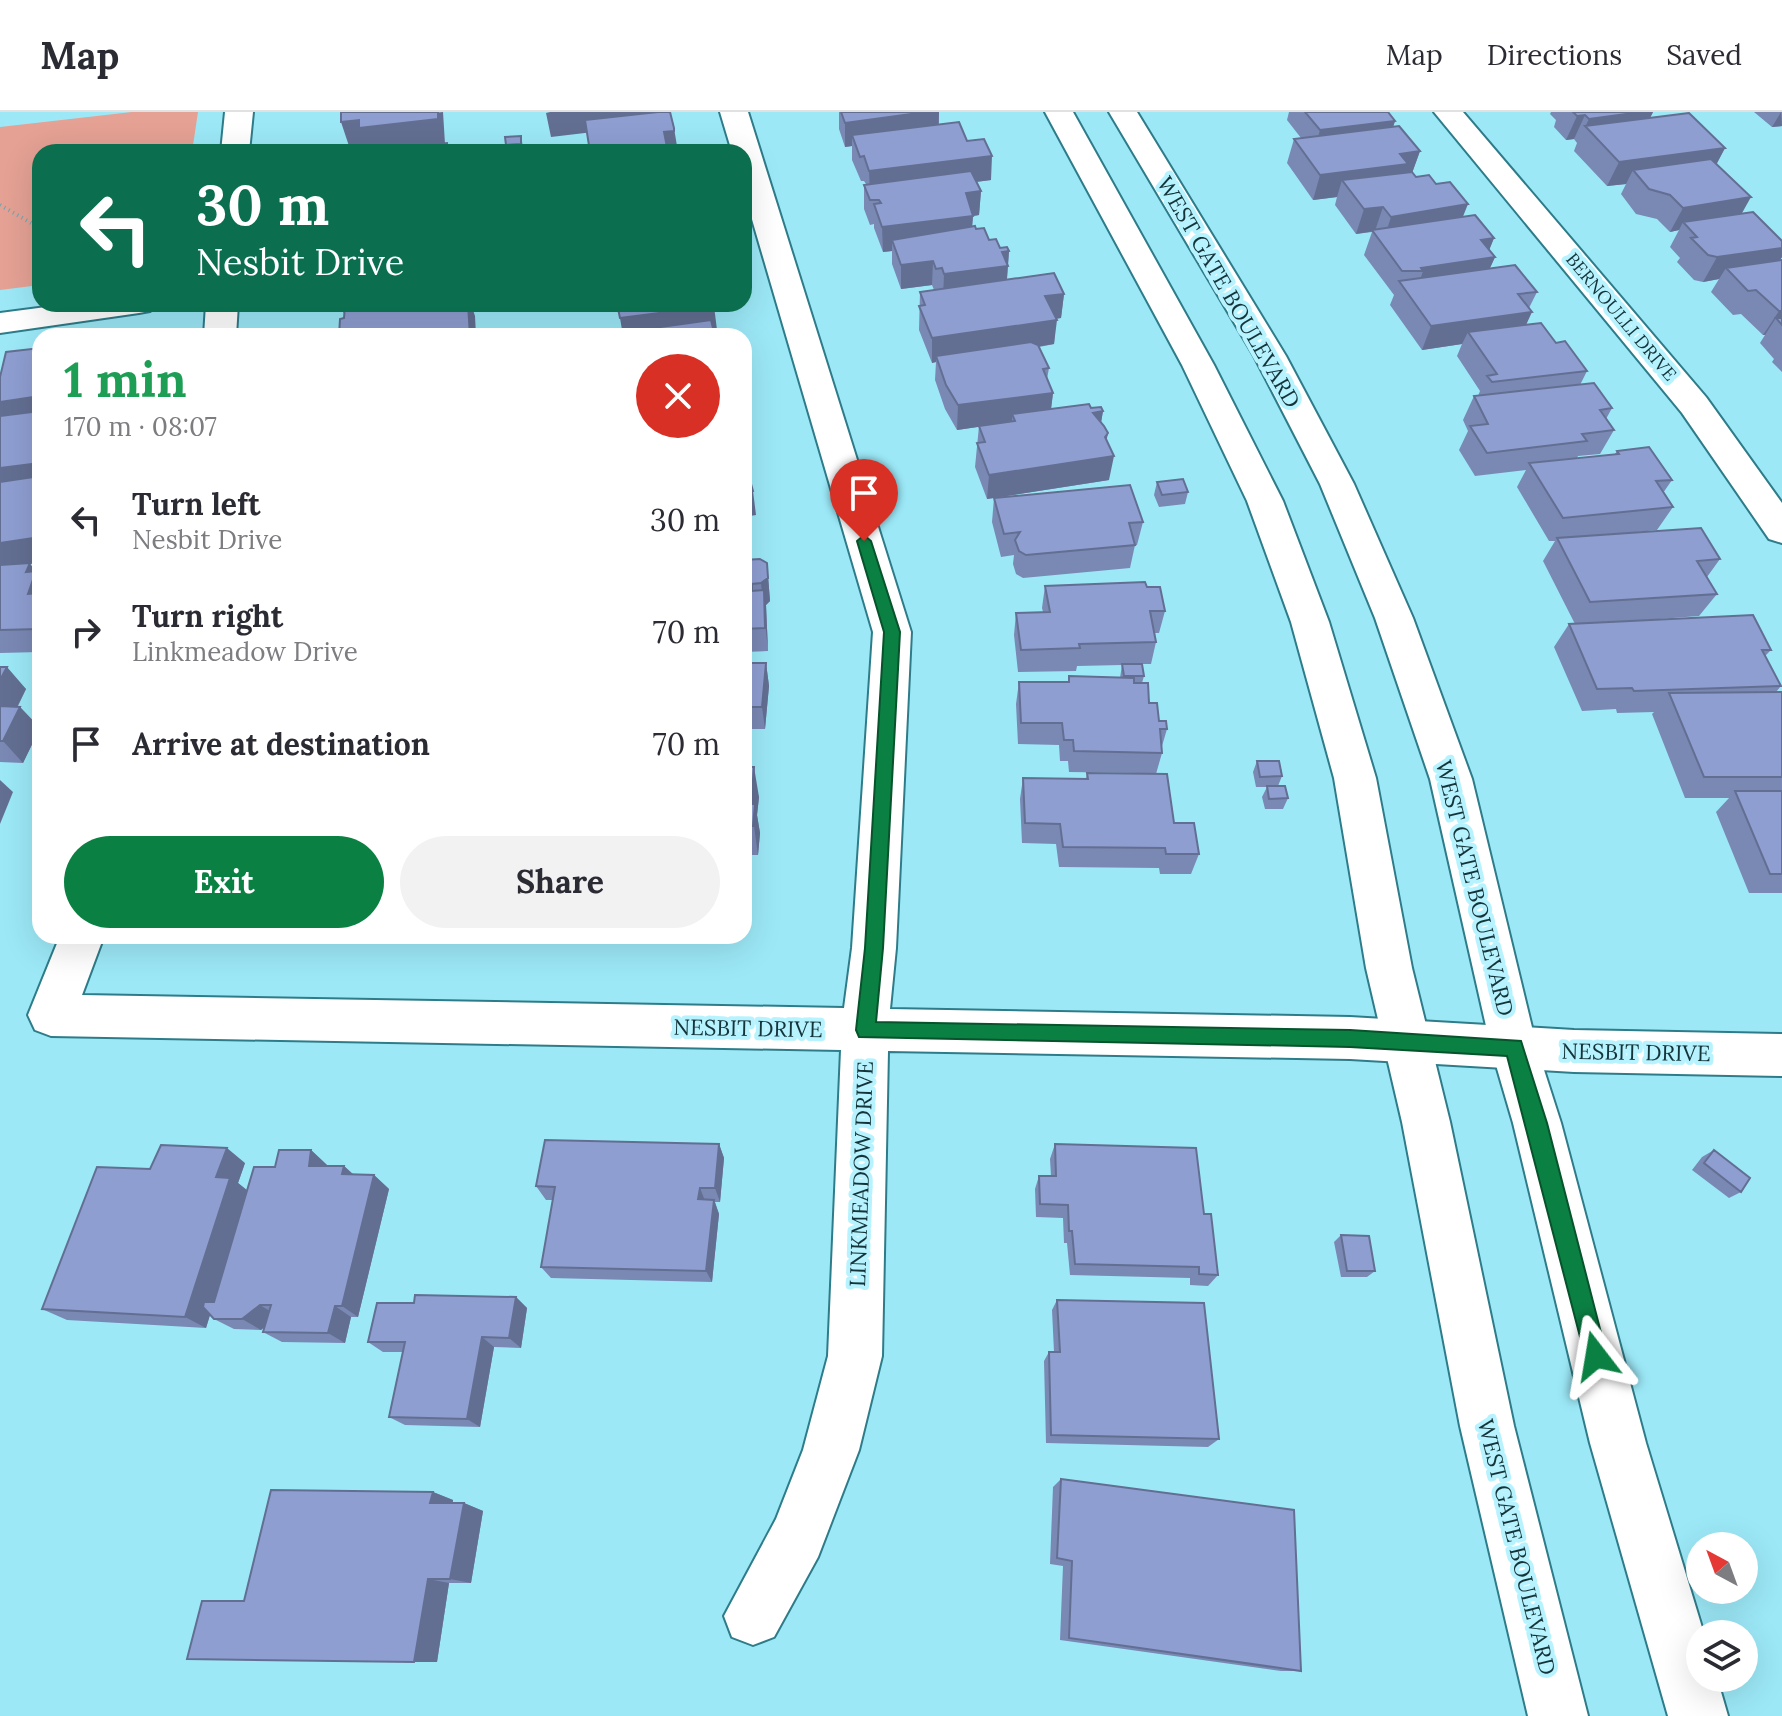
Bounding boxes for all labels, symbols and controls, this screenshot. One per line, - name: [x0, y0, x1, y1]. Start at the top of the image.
- text: Map: [40, 31, 119, 79]
- text: Map: [1386, 37, 1443, 73]
- text: Directions: [1487, 37, 1622, 73]
- text: Saved: [1666, 37, 1742, 73]
- text: 30 m: [196, 169, 329, 240]
- street label: WEST GATE BOULEVARD: [1151, 171, 1307, 413]
- icon: left: [64, 176, 168, 280]
- text: Nesbit Drive: [196, 239, 404, 285]
- street label: BERNOULLI DRIVE: [1561, 248, 1682, 385]
- text: 1 min: [64, 349, 187, 410]
- button: close: [636, 354, 720, 438]
- text: 170 m · 08:07: [64, 410, 217, 443]
- pin: [830, 459, 898, 541]
- icon: arrive: [842, 471, 886, 515]
- text: Turn left: [132, 485, 260, 523]
- icon: left: [64, 498, 108, 542]
- text: 30 m: [650, 501, 720, 539]
- text: Nesbit Drive: [132, 523, 282, 556]
- text: Turn right: [132, 597, 283, 635]
- icon: right: [64, 610, 108, 654]
- text: 70 m: [653, 613, 720, 651]
- text: Linkmeadow Drive: [132, 635, 358, 668]
- icon: arrive: [64, 722, 108, 766]
- text: Arrive at destination: [132, 725, 430, 763]
- text: 70 m: [653, 725, 720, 763]
- street label: WEST GATE BOULEVARD: [1430, 757, 1520, 1019]
- button: Exit: [64, 836, 384, 928]
- button: Share: [400, 836, 720, 928]
- street label: NESBIT DRIVE: [673, 1013, 823, 1043]
- street label: NESBIT DRIVE: [1561, 1037, 1711, 1067]
- street label: LINKMEADOW DRIVE: [843, 1061, 879, 1287]
- position arrow: [1554, 1314, 1638, 1398]
- street label: WEST GATE BOULEVARD: [1472, 1416, 1562, 1678]
- north arrow: [1686, 1532, 1758, 1604]
- map controls: [1686, 1532, 1758, 1692]
- button: layers: [1686, 1620, 1758, 1692]

